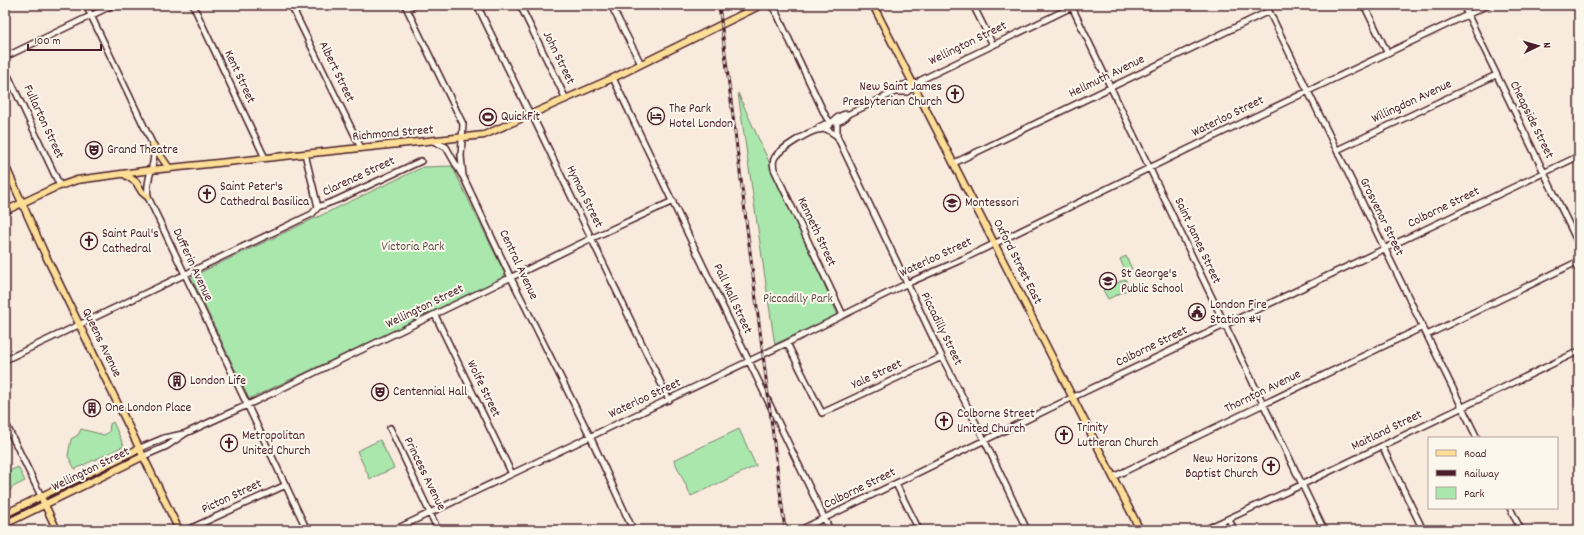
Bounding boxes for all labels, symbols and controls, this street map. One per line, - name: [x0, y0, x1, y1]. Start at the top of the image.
- street label: Wellington Street: [926, 17, 1010, 71]
- scale bar: [28, 26, 101, 52]
- north arrow: [1518, 26, 1558, 66]
- street label: John Street: [537, 28, 579, 88]
- text: 100 m: [34, 33, 61, 50]
- street label: Albert Street: [313, 38, 359, 106]
- text: N: [1538, 42, 1554, 49]
- street label: Kent Street: [218, 47, 260, 107]
- street label: Hellmuth Avenue: [1066, 50, 1148, 104]
- street label: Willingdon Avenue: [1369, 75, 1455, 129]
- place label: New Saint James Presbyterian Church: [842, 78, 942, 112]
- street label: Cheapside Street: [1504, 78, 1558, 162]
- street label: Fullarton Street: [18, 82, 69, 162]
- church icon: New Saint James Presbyterian Church: [945, 84, 965, 104]
- street label: Waterloo Street: [1189, 91, 1267, 143]
- place label: The Park Hotel London: [669, 100, 733, 134]
- hotel icon: The Park Hotel London: [646, 106, 666, 126]
- sports icon: QuickFit: [478, 107, 498, 127]
- place label: QuickFit: [501, 108, 540, 127]
- street label: Richmond Street: [352, 121, 435, 147]
- theatre icon: Grand Theatre: [84, 140, 104, 160]
- place label: Grand Theatre: [107, 141, 178, 160]
- street label: Clarence Street: [320, 152, 398, 202]
- street label: Hyman Street: [561, 162, 607, 232]
- street label: Grosvenor Street: [1354, 175, 1408, 260]
- place label: Saint Peter's Cathedral Basilica: [220, 178, 310, 212]
- street label: Colborne Street: [1405, 182, 1483, 234]
- church icon: Saint Peter's Cathedral Basilica: [197, 184, 217, 204]
- school or university icon: Montessori: [942, 193, 962, 213]
- street label: Kenneth Street: [792, 194, 840, 270]
- place label: Montessori: [965, 194, 1019, 213]
- street label: Saint James Street: [1169, 195, 1225, 288]
- street label: Oxford Street East: [987, 216, 1047, 308]
- place label: Saint Paul's Cathedral: [102, 225, 159, 259]
- street label: Dufferin Avenue: [167, 225, 217, 305]
- street label: Central Avenue: [493, 227, 543, 303]
- church icon: Saint Paul's Cathedral: [79, 231, 99, 251]
- street label: Waterloo Street: [897, 233, 976, 283]
- park label: Victoria Park: [382, 238, 444, 257]
- street label: Pall Mall Street: [707, 261, 757, 337]
- place label: St George's Public School: [1121, 265, 1183, 299]
- school or university icon: St George's Public School: [1098, 271, 1118, 291]
- street label: Wellington Street: [383, 280, 467, 334]
- street label: Piccadilly Street: [915, 289, 967, 369]
- park label: Piccadilly Park: [763, 290, 833, 309]
- place label: London Fire Station #4: [1210, 296, 1267, 330]
- public building icon: London Fire Station #4: [1187, 302, 1207, 322]
- street label: Queens Avenue: [76, 305, 126, 381]
- street label: Colborne Street: [1113, 321, 1191, 373]
- street label: Yale Street: [848, 355, 906, 395]
- street label: Wolfe Street: [461, 357, 505, 421]
- street label: Thornton Avenue: [1222, 365, 1305, 419]
- building icon: London Life: [167, 371, 187, 391]
- place label: London Life: [190, 372, 246, 391]
- street label: Waterloo Street: [606, 374, 685, 424]
- theatre icon: Centennial Hall: [370, 382, 390, 402]
- place label: Centennial Hall: [393, 383, 467, 402]
- building icon: One London Place: [82, 398, 102, 418]
- place label: One London Place: [105, 399, 191, 418]
- place label: Colborne Street United Church: [957, 405, 1035, 439]
- street label: Maitland Street: [1348, 406, 1426, 456]
- church icon: Colborne Street United Church: [934, 411, 954, 431]
- place label: Trinity Lutheran Church: [1077, 419, 1158, 453]
- church icon: Trinity Lutheran Church: [1054, 425, 1074, 445]
- place label: Metropolitan United Church: [242, 427, 310, 461]
- church icon: Metropolitan United Church: [219, 433, 239, 453]
- street label: Princess Avenue: [398, 434, 450, 514]
- legend: [1428, 437, 1558, 509]
- street label: Wellington Street: [49, 443, 133, 497]
- text: Road: [1464, 446, 1486, 463]
- place label: New Horizons Baptist Church: [1185, 450, 1258, 484]
- church icon: New Horizons Baptist Church: [1261, 456, 1281, 476]
- street label: Colborne Street: [821, 463, 899, 515]
- text: Railway: [1464, 466, 1500, 483]
- street label: Picton Street: [199, 475, 265, 519]
- text: Park: [1464, 486, 1485, 503]

